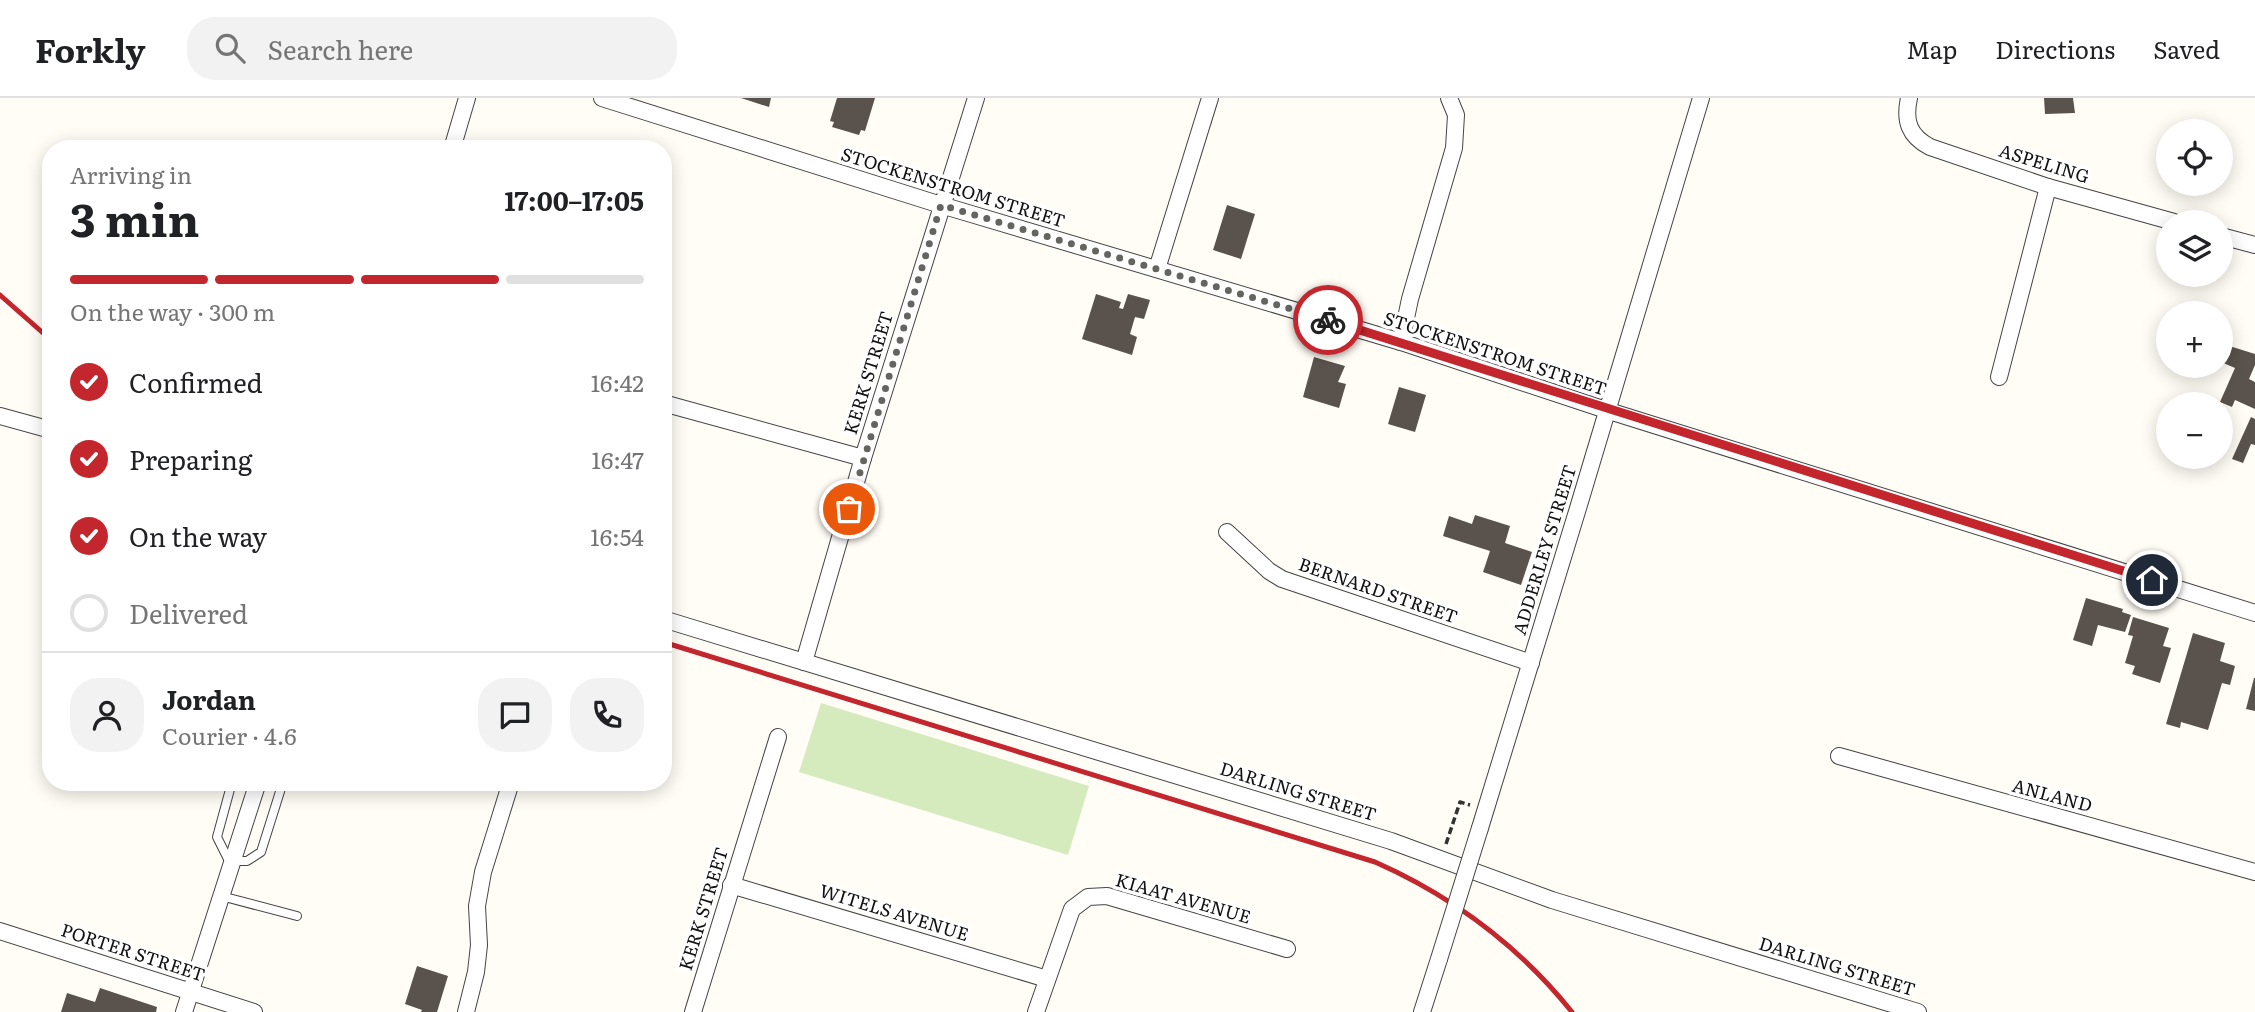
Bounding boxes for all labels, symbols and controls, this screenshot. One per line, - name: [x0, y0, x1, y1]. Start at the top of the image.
- search box: [187, 17, 677, 80]
- text: Forkly: [35, 24, 145, 73]
- icon: search: [211, 29, 249, 67]
- text: Search here: [267, 29, 413, 68]
- text: Map: [1906, 31, 1957, 66]
- text: Directions: [1995, 31, 2115, 66]
- text: Saved: [2153, 31, 2220, 66]
- map controls: [2156, 119, 2233, 469]
- button: locate: [2156, 119, 2233, 196]
- street label: ASPELING: [1996, 136, 2093, 189]
- street label: STOCKENSTROM STREET: [838, 140, 1069, 234]
- text: Arriving in: [70, 157, 192, 191]
- text: 17:00–17:05: [504, 180, 644, 219]
- text: 3 min: [70, 183, 200, 251]
- button: layers: [2156, 210, 2233, 287]
- courier: [1293, 285, 1363, 355]
- text: On the way · 300 m: [70, 294, 275, 328]
- icon: bike: [1309, 301, 1347, 339]
- button: +: [2156, 301, 2233, 378]
- street label: STOCKENSTROM STREET: [1380, 304, 1611, 401]
- street label: KERK STREET: [836, 308, 899, 438]
- text: Confirmed: [129, 362, 263, 401]
- icon: check: [70, 363, 108, 401]
- text: 16:42: [591, 365, 644, 399]
- button: −: [2156, 392, 2233, 469]
- text: Preparing: [129, 439, 252, 478]
- icon: check: [70, 440, 108, 478]
- text: 16:47: [592, 442, 644, 476]
- street label: ADDERLEY STREET: [1505, 461, 1582, 638]
- pin: [819, 479, 879, 539]
- icon: bag: [830, 490, 868, 528]
- text: On the way: [129, 516, 267, 555]
- icon: check: [70, 517, 108, 555]
- text: 16:54: [590, 519, 644, 553]
- street label: BERNARD STREET: [1295, 550, 1462, 629]
- pin: [2122, 550, 2182, 610]
- icon: home: [2133, 561, 2171, 599]
- text: Delivered: [129, 593, 248, 632]
- button: person: [70, 678, 144, 752]
- button: chat: [478, 678, 552, 752]
- button: phone: [570, 678, 644, 752]
- text: Jordan: [162, 679, 256, 718]
- text: Courier · 4.6: [162, 718, 297, 752]
- street label: DARLING STREET: [1217, 754, 1380, 827]
- street label: ANLAND: [2009, 771, 2095, 818]
- street label: KERK STREET: [671, 844, 734, 974]
- street label: KIAAT AVENUE: [1113, 865, 1254, 930]
- street label: WITELS AVENUE: [817, 876, 972, 947]
- street label: PORTER STREET: [58, 916, 209, 988]
- street label: DARLING STREET: [1756, 929, 1919, 1002]

